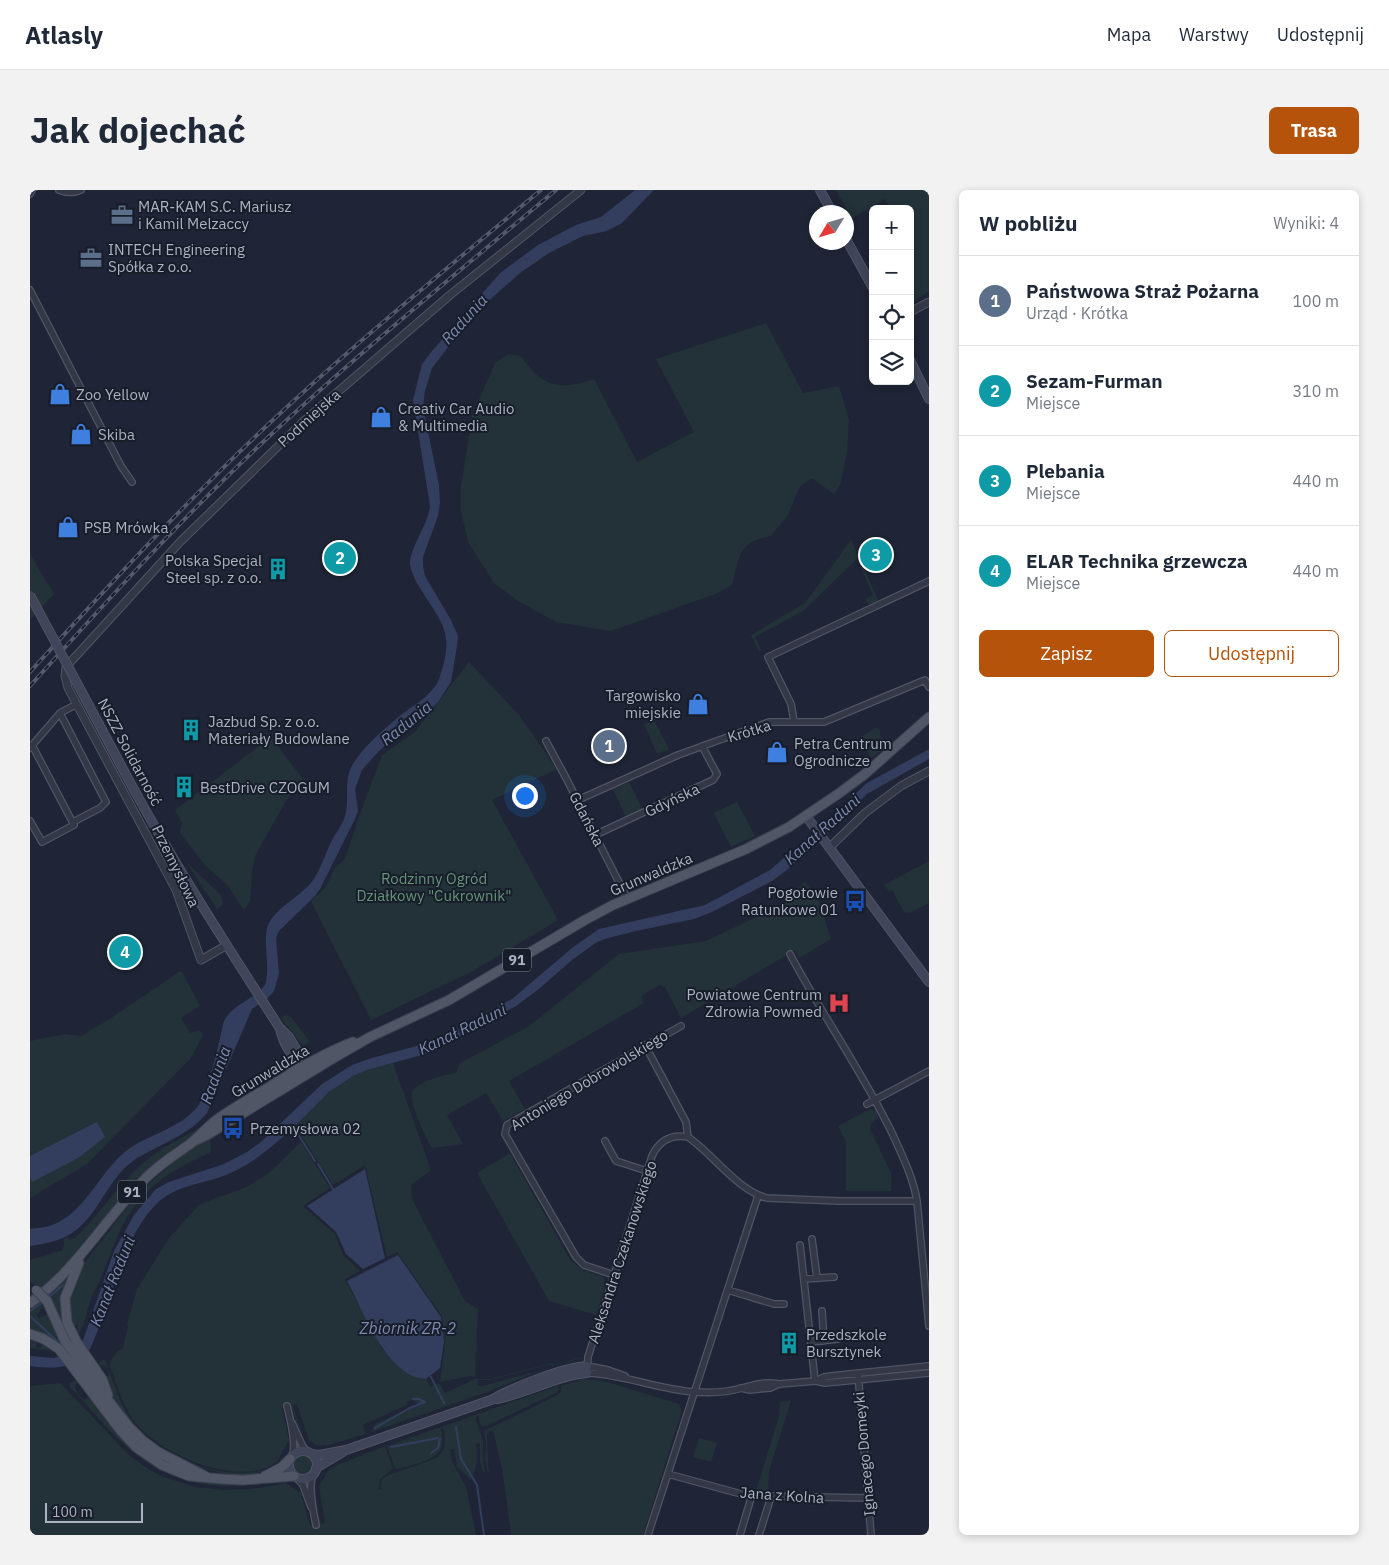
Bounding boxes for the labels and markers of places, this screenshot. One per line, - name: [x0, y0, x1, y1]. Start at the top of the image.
- place label: MAR-KAM S.C. Mariusz i Kamil Melzaccy: [138, 197, 291, 233]
- office icon: MAR-KAM S.C. Mariusz i Kamil Melzaccy: [109, 202, 135, 228]
- place label: INTECH Engineering Spółka z o.o.: [108, 240, 245, 276]
- office icon: INTECH Engineering Spółka z o.o.: [78, 245, 104, 271]
- shop icon: Zoo Yellow: [47, 381, 73, 407]
- place label: Zoo Yellow: [76, 385, 150, 404]
- place label: Creativ Car Audio & Multimedia: [398, 399, 514, 435]
- shop icon: Creativ Car Audio & Multimedia: [368, 404, 394, 430]
- shop icon: Skiba: [68, 421, 94, 447]
- place label: Skiba: [98, 425, 135, 444]
- shop icon: PSB Mrówka: [55, 514, 81, 540]
- place label: PSB Mrówka: [84, 518, 168, 537]
- pin: 3: [860, 536, 892, 574]
- pin: 2: [324, 539, 356, 577]
- place label: Polska Specjal Steel sp. z o.o.: [165, 551, 262, 587]
- building icon: Polska Specjal Steel sp. z o.o.: [265, 556, 291, 582]
- place label: Targowisko miejskie: [606, 686, 681, 722]
- shop icon: Targowisko miejskie: [685, 691, 711, 717]
- place label: Jazbud Sp. z o.o. Materiały Budowlane: [208, 712, 350, 748]
- building icon: Jazbud Sp. z o.o. Materiały Budowlane: [178, 717, 204, 743]
- pin: 1: [593, 727, 625, 765]
- place label: Petra Centrum Ogrodnicze: [794, 734, 892, 770]
- shop icon: Petra Centrum Ogrodnicze: [764, 739, 790, 765]
- building icon: BestDrive CZOGUM: [171, 774, 197, 800]
- place label: BestDrive CZOGUM: [200, 778, 330, 797]
- place label: Pogotowie Ratunkowe 01: [741, 883, 838, 919]
- bus stop icon: Pogotowie Ratunkowe 01: [842, 888, 868, 914]
- pin: 4: [109, 933, 141, 971]
- place label: Powiatowe Centrum Zdrowia Powmed: [686, 985, 822, 1021]
- hospital icon: Powiatowe Centrum Zdrowia Powmed: [826, 990, 852, 1016]
- bus stop icon: Przemysłowa 02: [220, 1115, 246, 1141]
- place label: Przemysłowa 02: [250, 1119, 361, 1138]
- place label: Przedszkole Bursztynek: [806, 1325, 887, 1361]
- building icon: Przedszkole Bursztynek: [776, 1330, 802, 1356]

